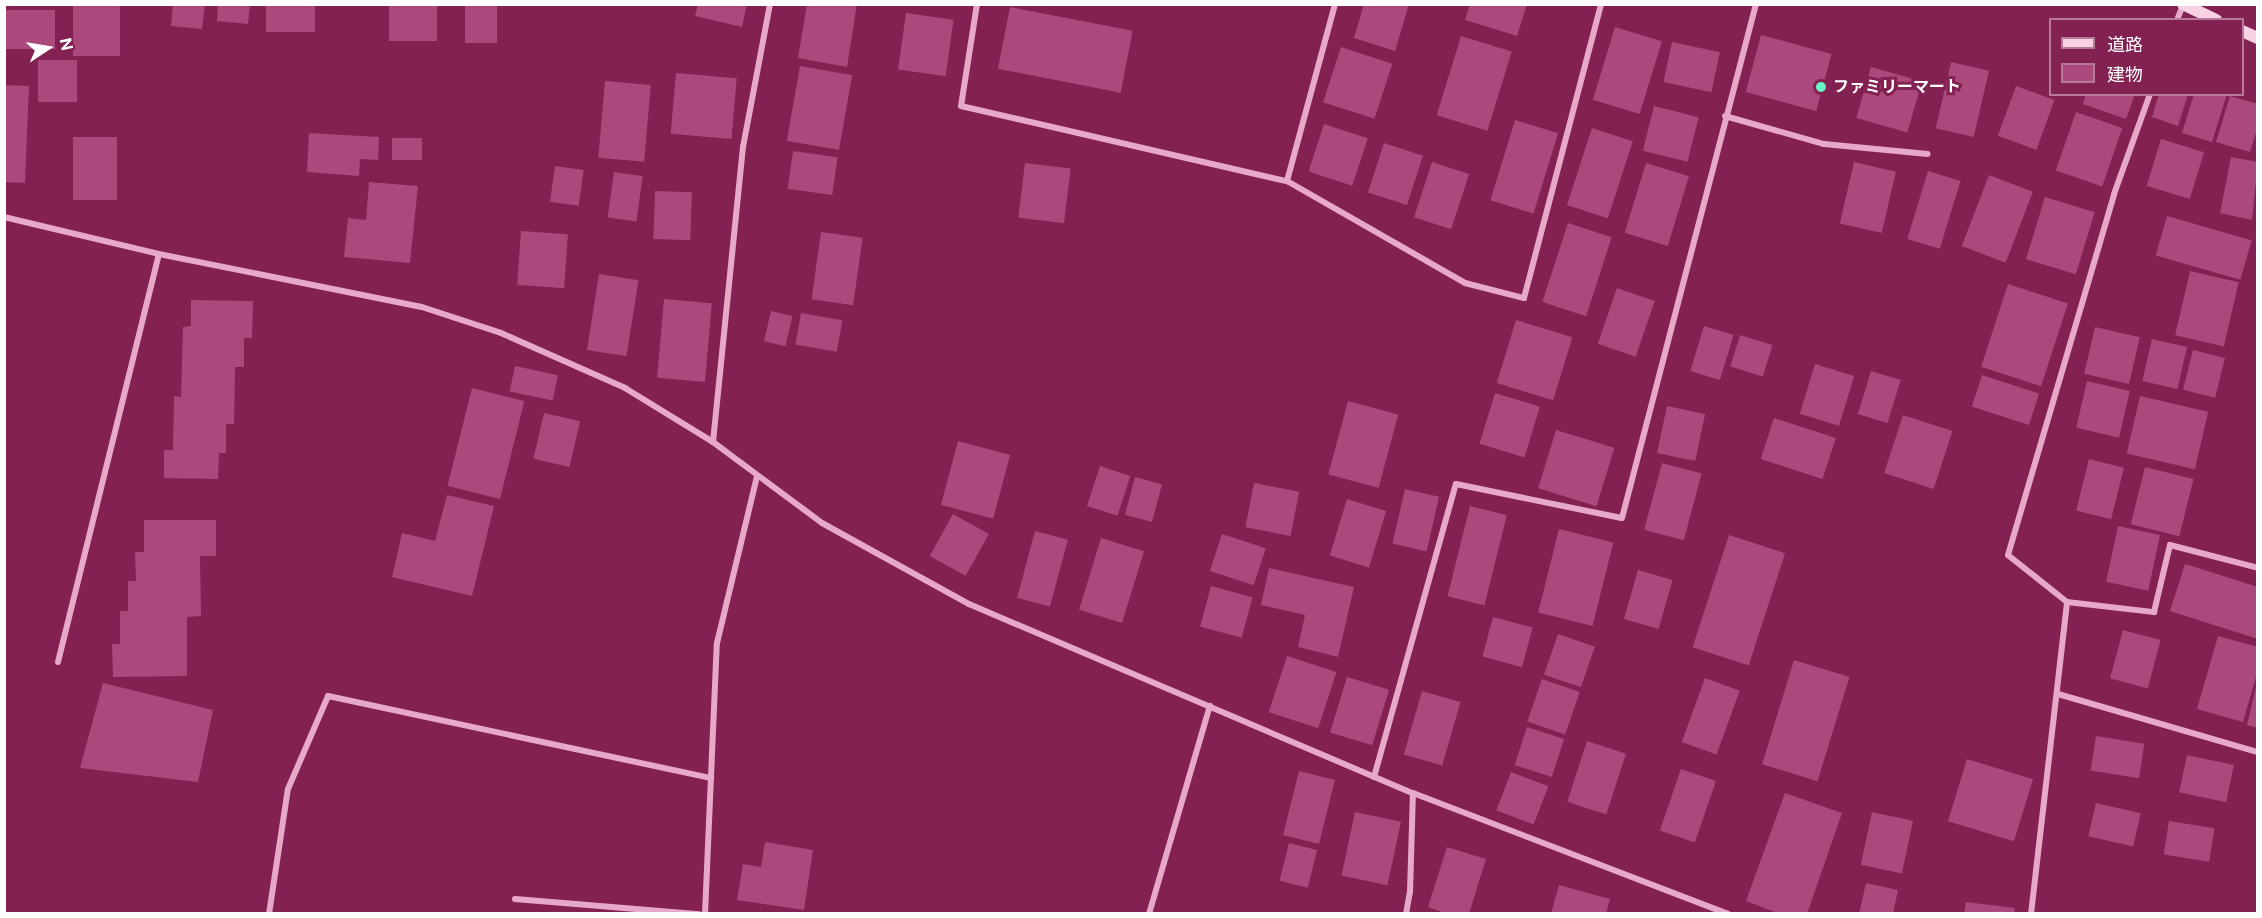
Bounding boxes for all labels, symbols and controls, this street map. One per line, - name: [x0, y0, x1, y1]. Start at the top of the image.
- north arrow: [18, 18, 78, 78]
- legend: [2049, 18, 2244, 96]
- text: 道路: [2107, 34, 2143, 55]
- text: N: [56, 36, 77, 52]
- text: 建物: [2107, 64, 2143, 85]
- place label: ファミリーマート: [1833, 77, 1961, 97]
- marker: ファミリーマート: [1814, 80, 1828, 94]

